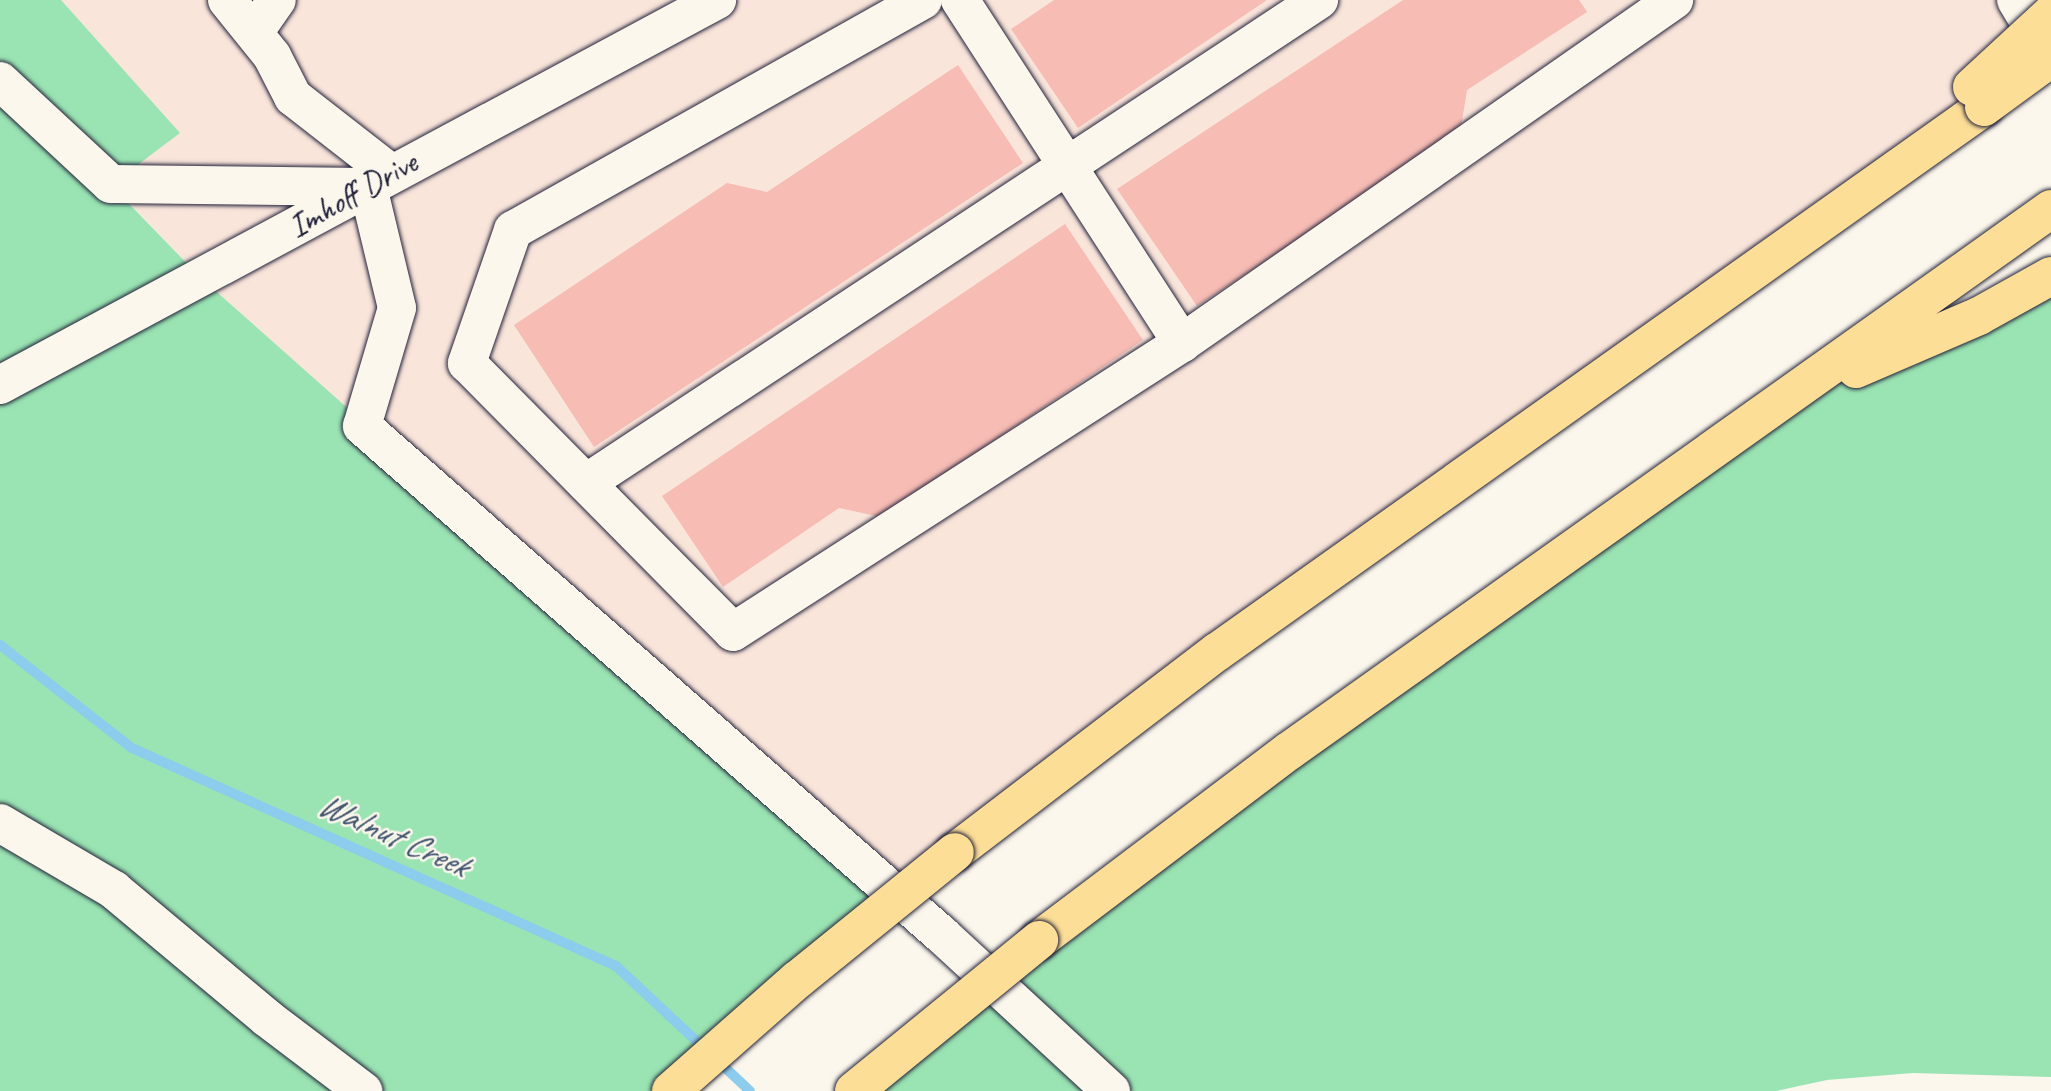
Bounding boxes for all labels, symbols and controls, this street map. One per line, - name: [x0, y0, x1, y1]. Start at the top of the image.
- street label: Imhoff Drive: [281, 143, 425, 247]
- water label: Walnut Creek: [311, 783, 475, 887]

